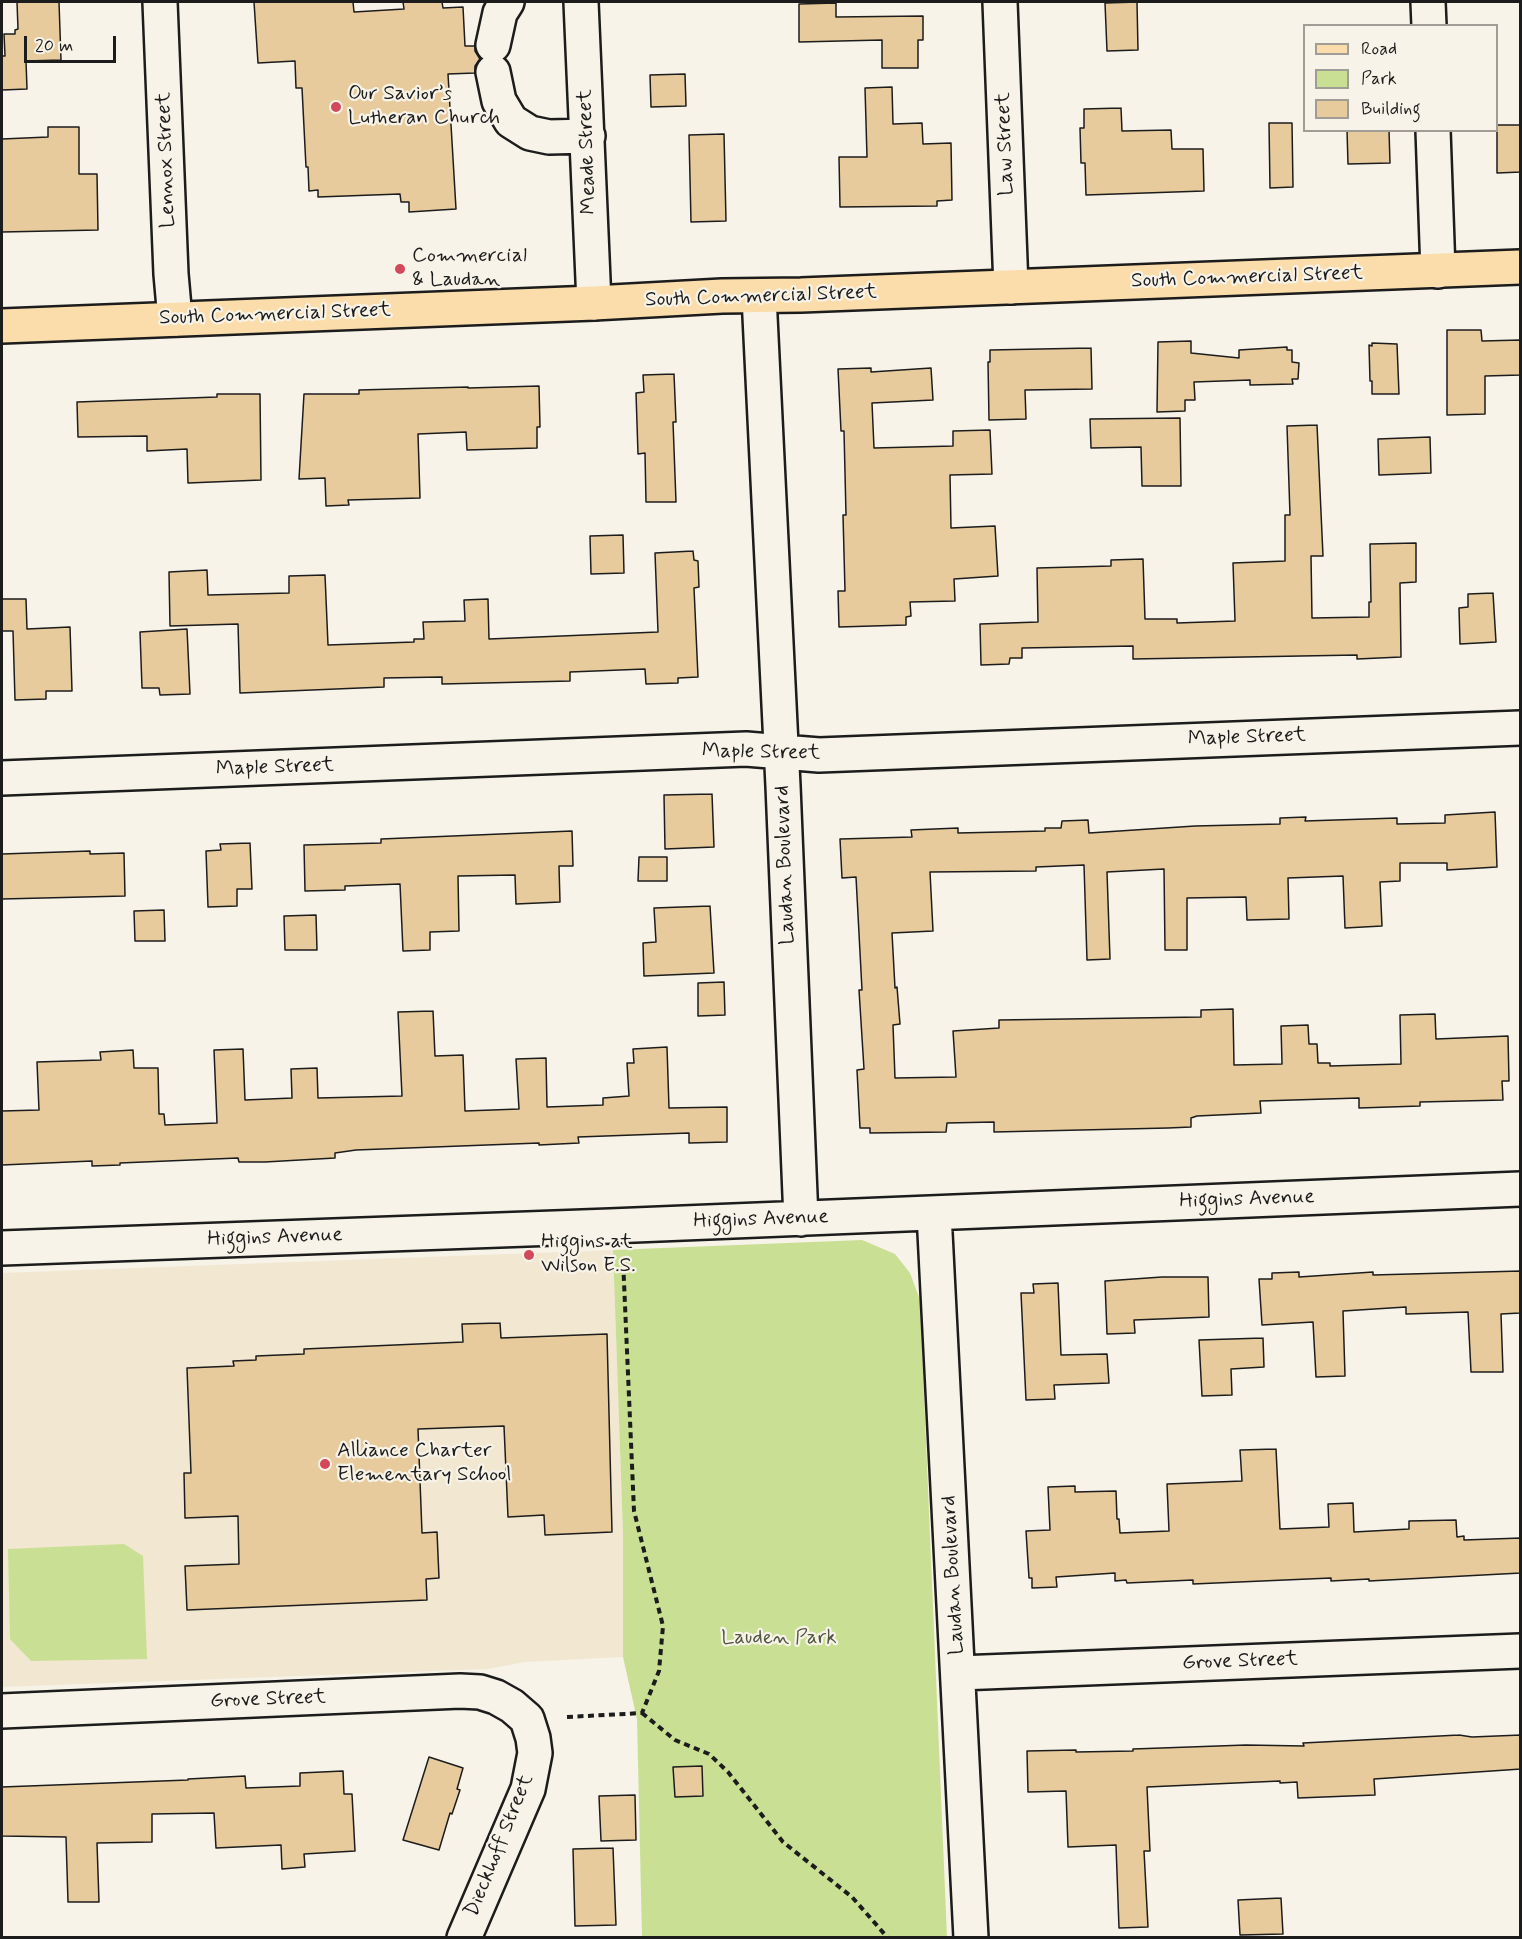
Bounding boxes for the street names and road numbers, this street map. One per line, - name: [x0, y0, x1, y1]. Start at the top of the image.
- street label: Meade Street: [573, 89, 603, 215]
- street label: Lennox Street: [152, 92, 182, 228]
- street label: Law Street: [992, 92, 1020, 196]
- street label: South Commercial Street: [1131, 261, 1363, 295]
- street label: South Commercial Street: [645, 280, 877, 314]
- street label: South Commercial Street: [159, 298, 391, 332]
- street label: Maple Street: [1188, 723, 1306, 753]
- street label: Maple Street: [702, 739, 820, 767]
- street label: Maple Street: [216, 753, 334, 783]
- street label: Laudan Boulevard: [771, 785, 801, 945]
- street label: Higgins Avenue: [1179, 1185, 1315, 1215]
- street label: Higgins Avenue: [693, 1205, 829, 1235]
- street label: Higgins Avenue: [207, 1223, 343, 1253]
- street label: Laudan Boulevard: [937, 1495, 971, 1655]
- street label: Grove Street: [1182, 1647, 1298, 1677]
- street label: Grove Street: [210, 1685, 326, 1715]
- street label: Dieckhoff Street: [460, 1771, 540, 1921]

